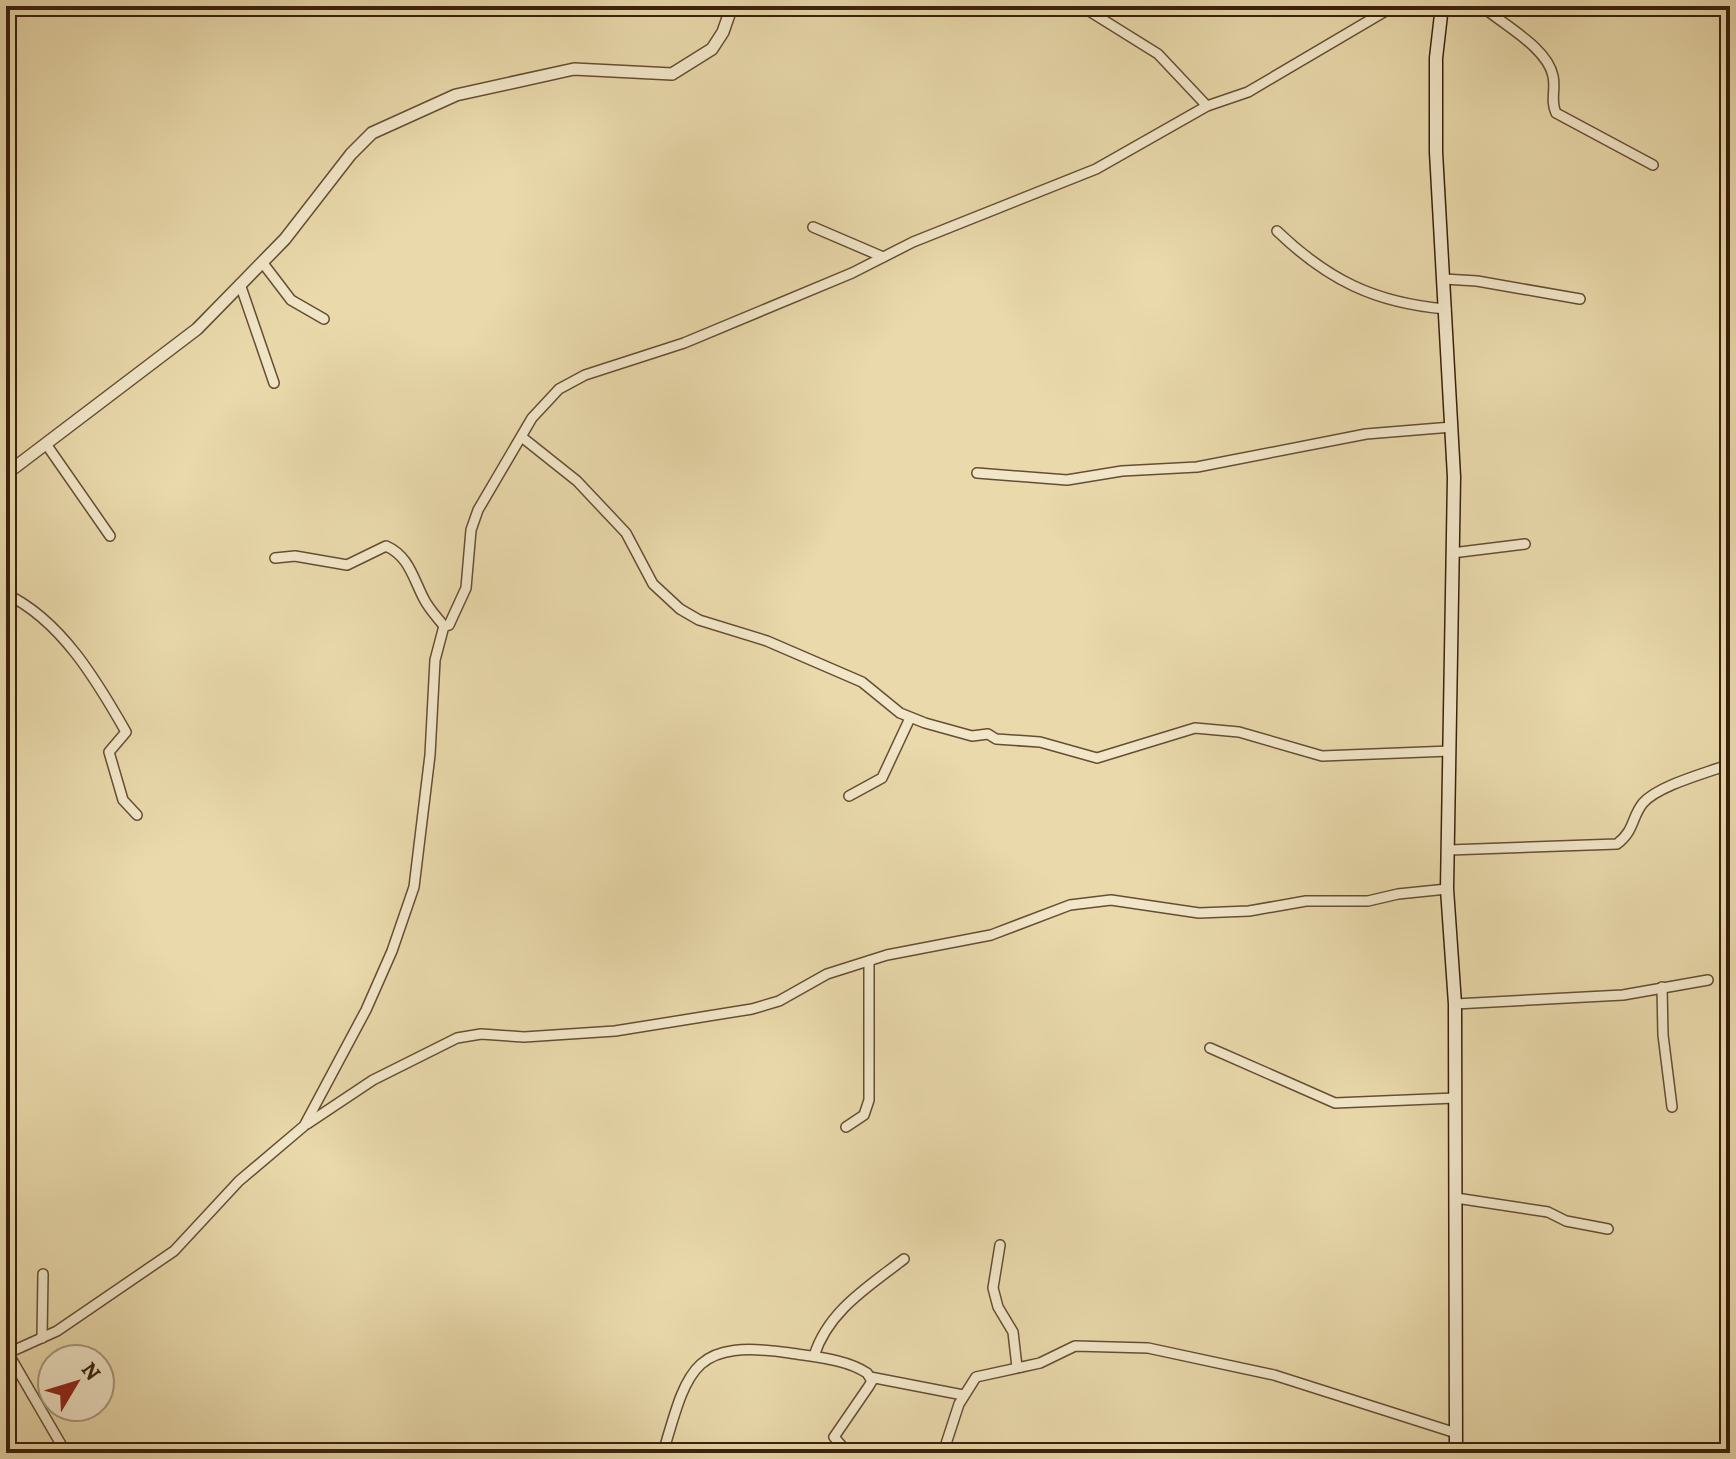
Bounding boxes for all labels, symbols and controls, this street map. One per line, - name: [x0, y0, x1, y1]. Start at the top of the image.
- north arrow: [36, 1343, 116, 1423]
- text: N: [74, 1356, 108, 1387]

